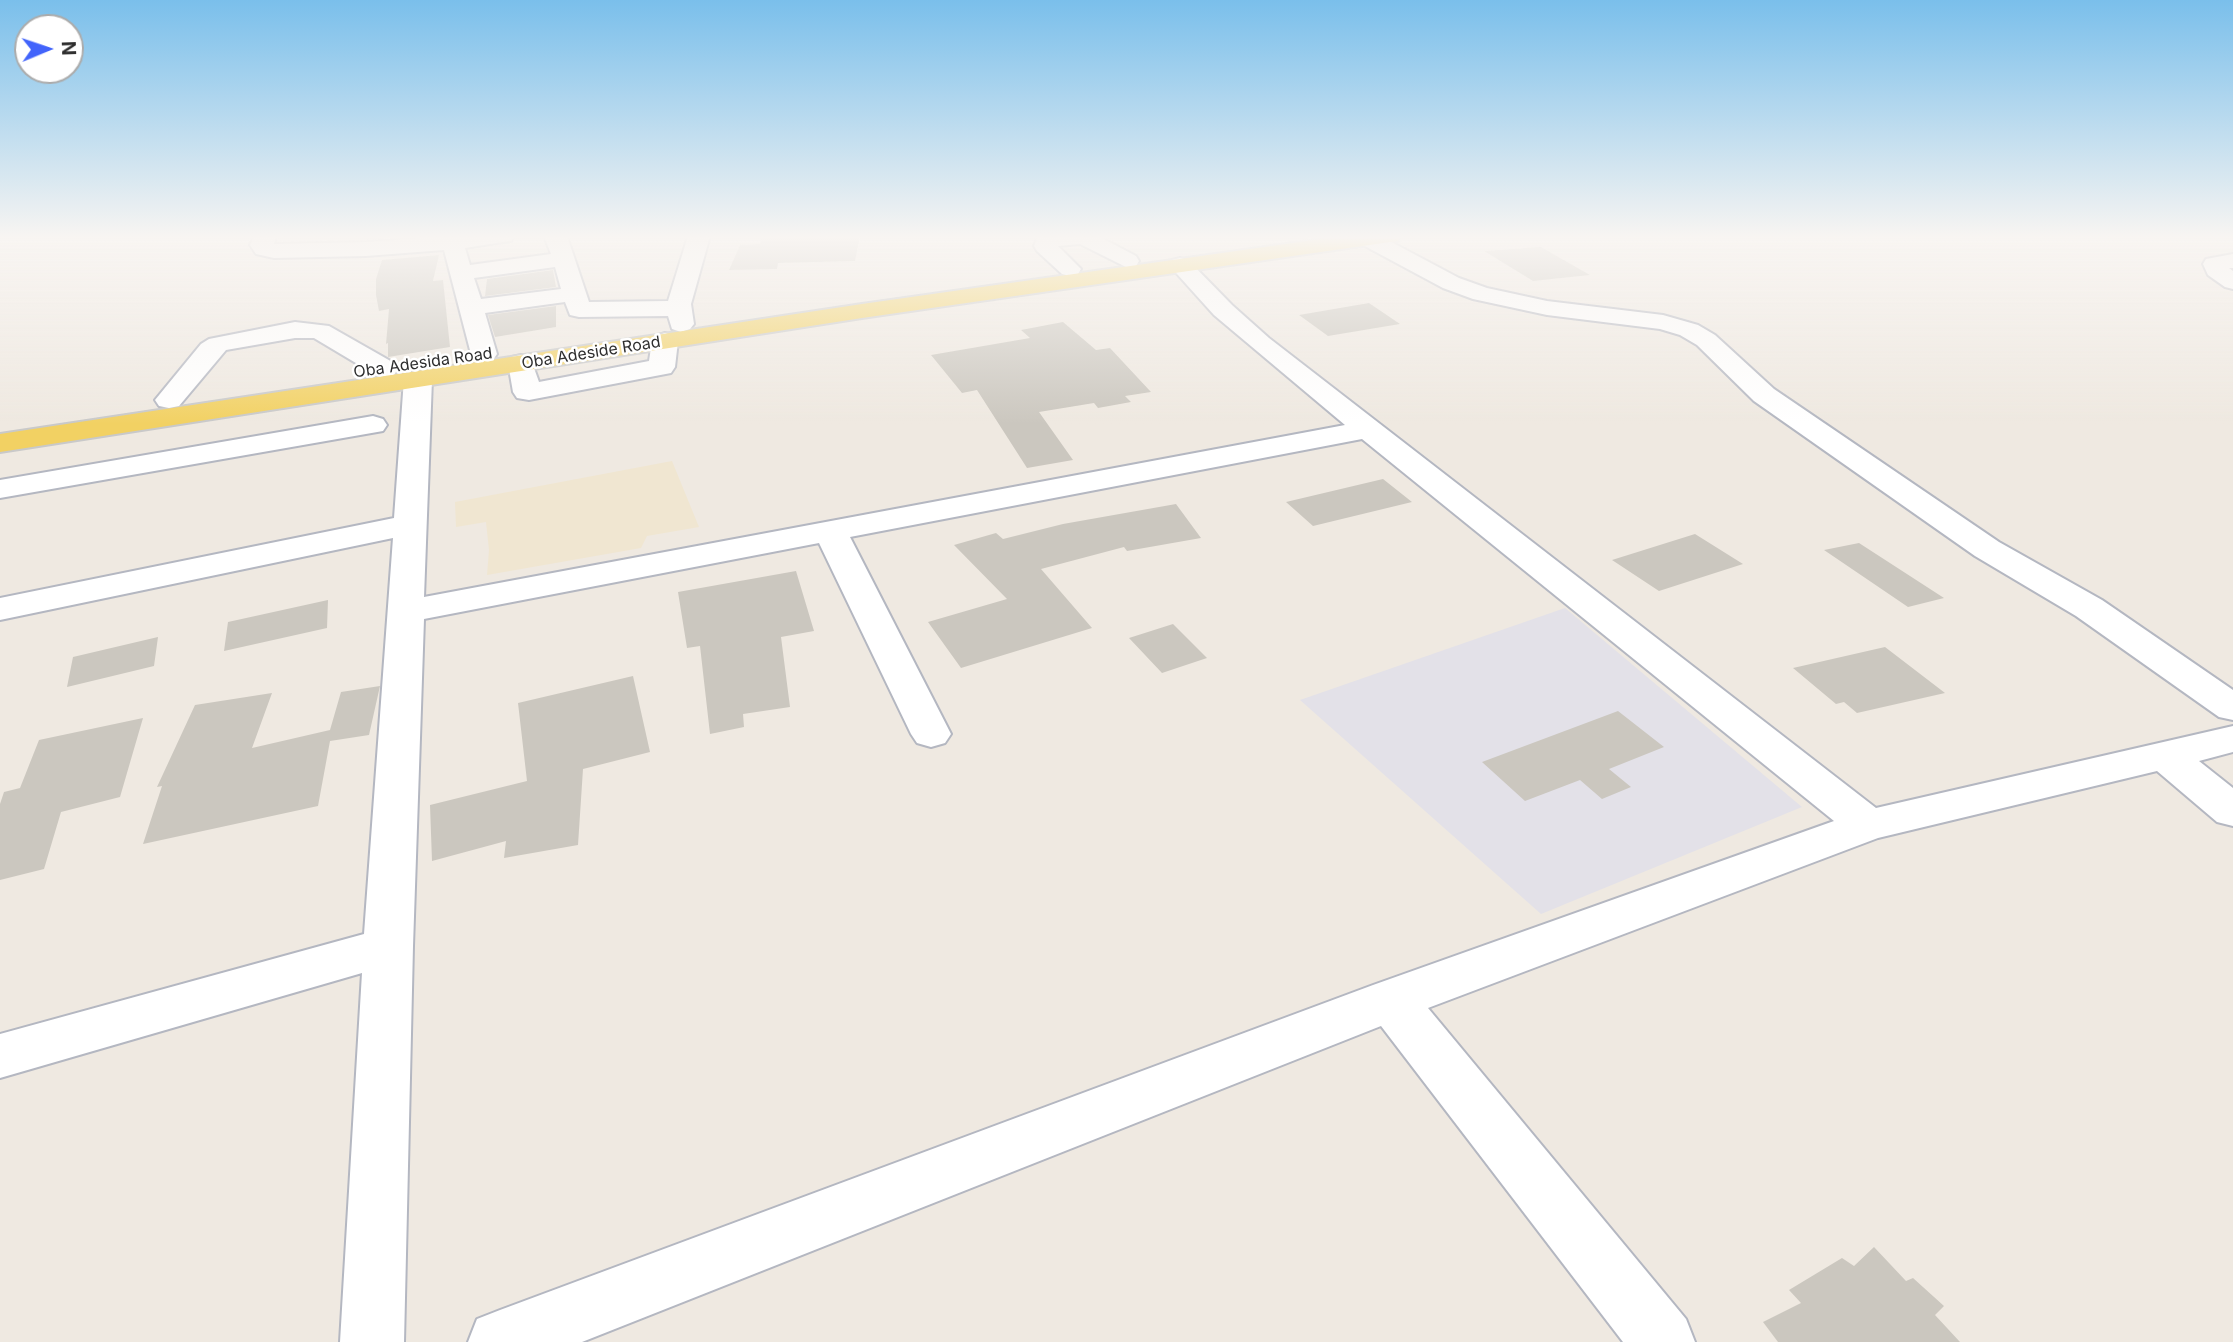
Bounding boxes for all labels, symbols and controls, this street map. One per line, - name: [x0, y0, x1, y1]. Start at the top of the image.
- north arrow: [14, 14, 84, 84]
- text: N: [57, 41, 80, 56]
- street label: Oba Adeside Road: [520, 333, 662, 373]
- street label: Oba Adesida Road: [352, 344, 494, 382]

